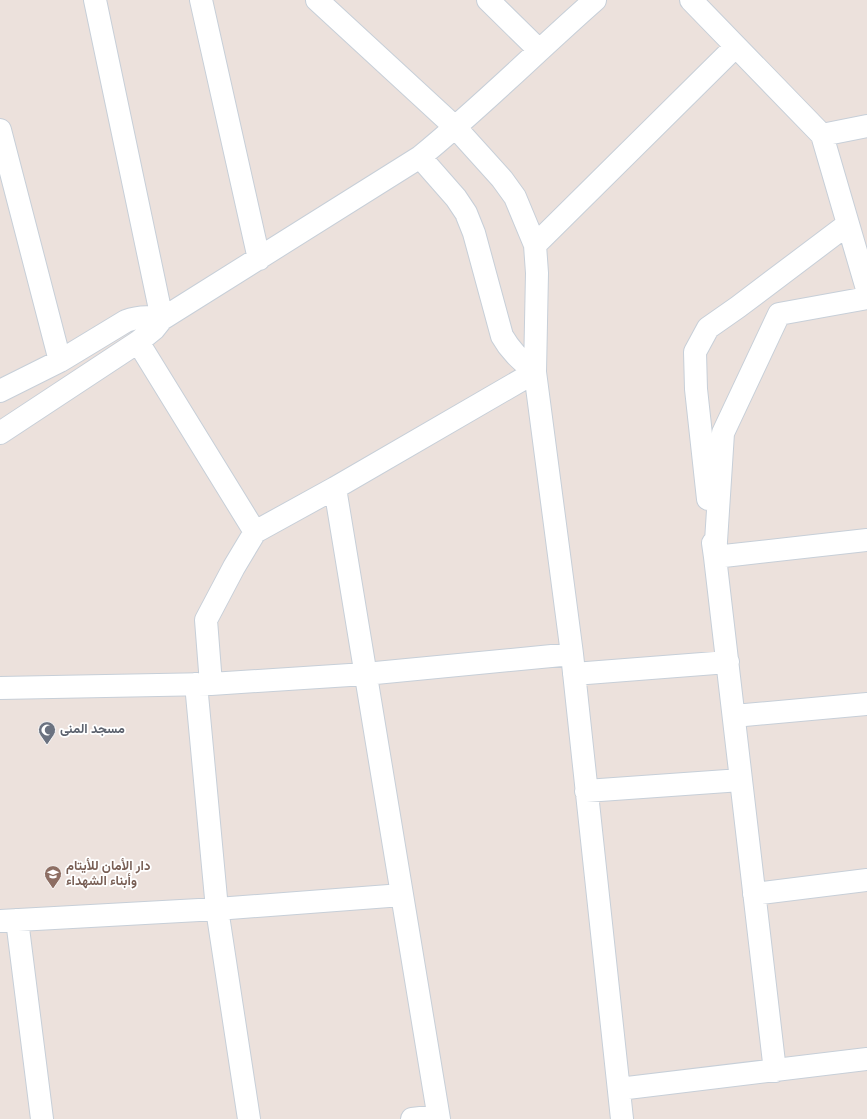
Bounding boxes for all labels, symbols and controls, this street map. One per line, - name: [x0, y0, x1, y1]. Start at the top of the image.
- mosque icon: مسجد المنى: [37, 720, 57, 745]
- place label: مسجد المنى: [60, 722, 125, 738]
- place label: دار الأمان للأيتام وأبناء الشهداء: [66, 858, 150, 890]
- school or university icon: دار الأمان للأيتام وأبناء الشهداء: [43, 864, 63, 889]

